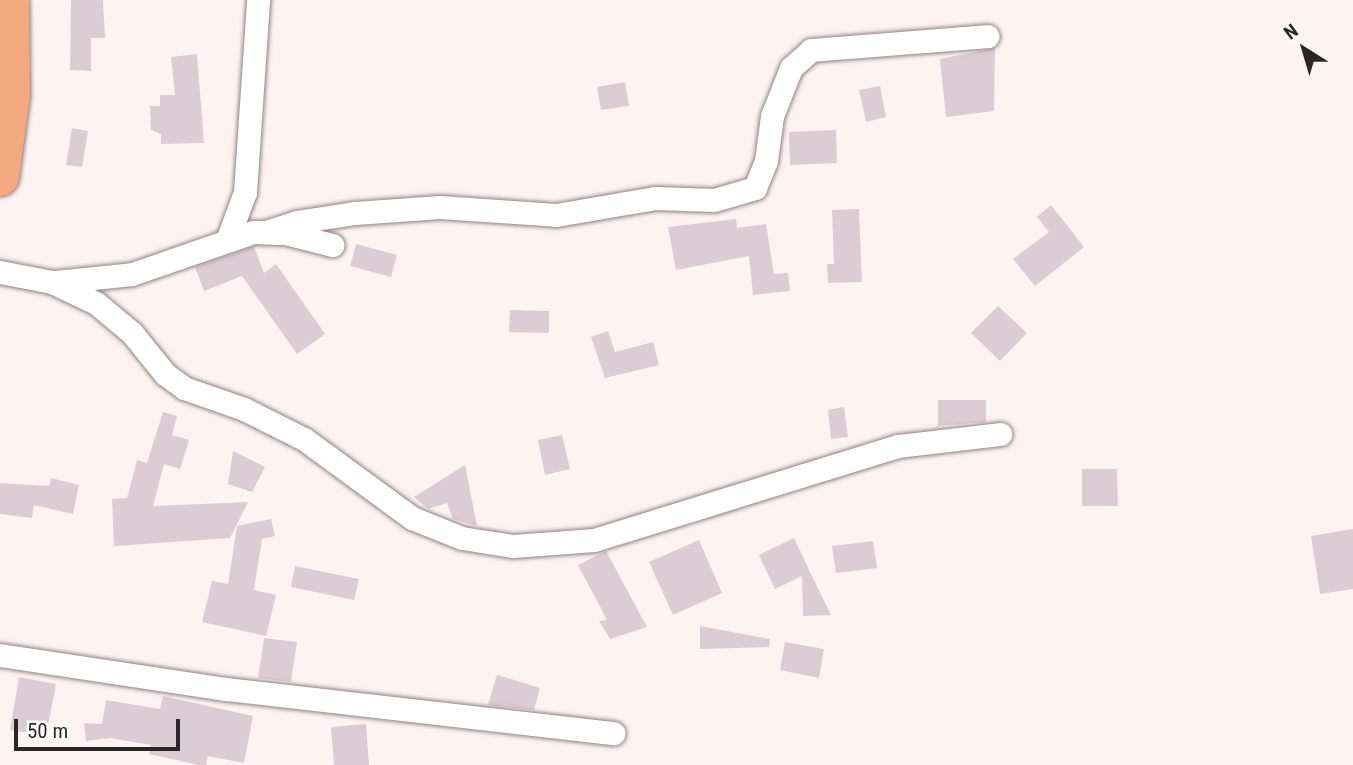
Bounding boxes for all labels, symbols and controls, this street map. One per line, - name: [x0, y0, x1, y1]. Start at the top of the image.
- north arrow: [1269, 14, 1339, 84]
- text: N: [1279, 19, 1303, 45]
- scale bar: [18, 706, 184, 750]
- text: 50 m: [27, 719, 68, 743]

